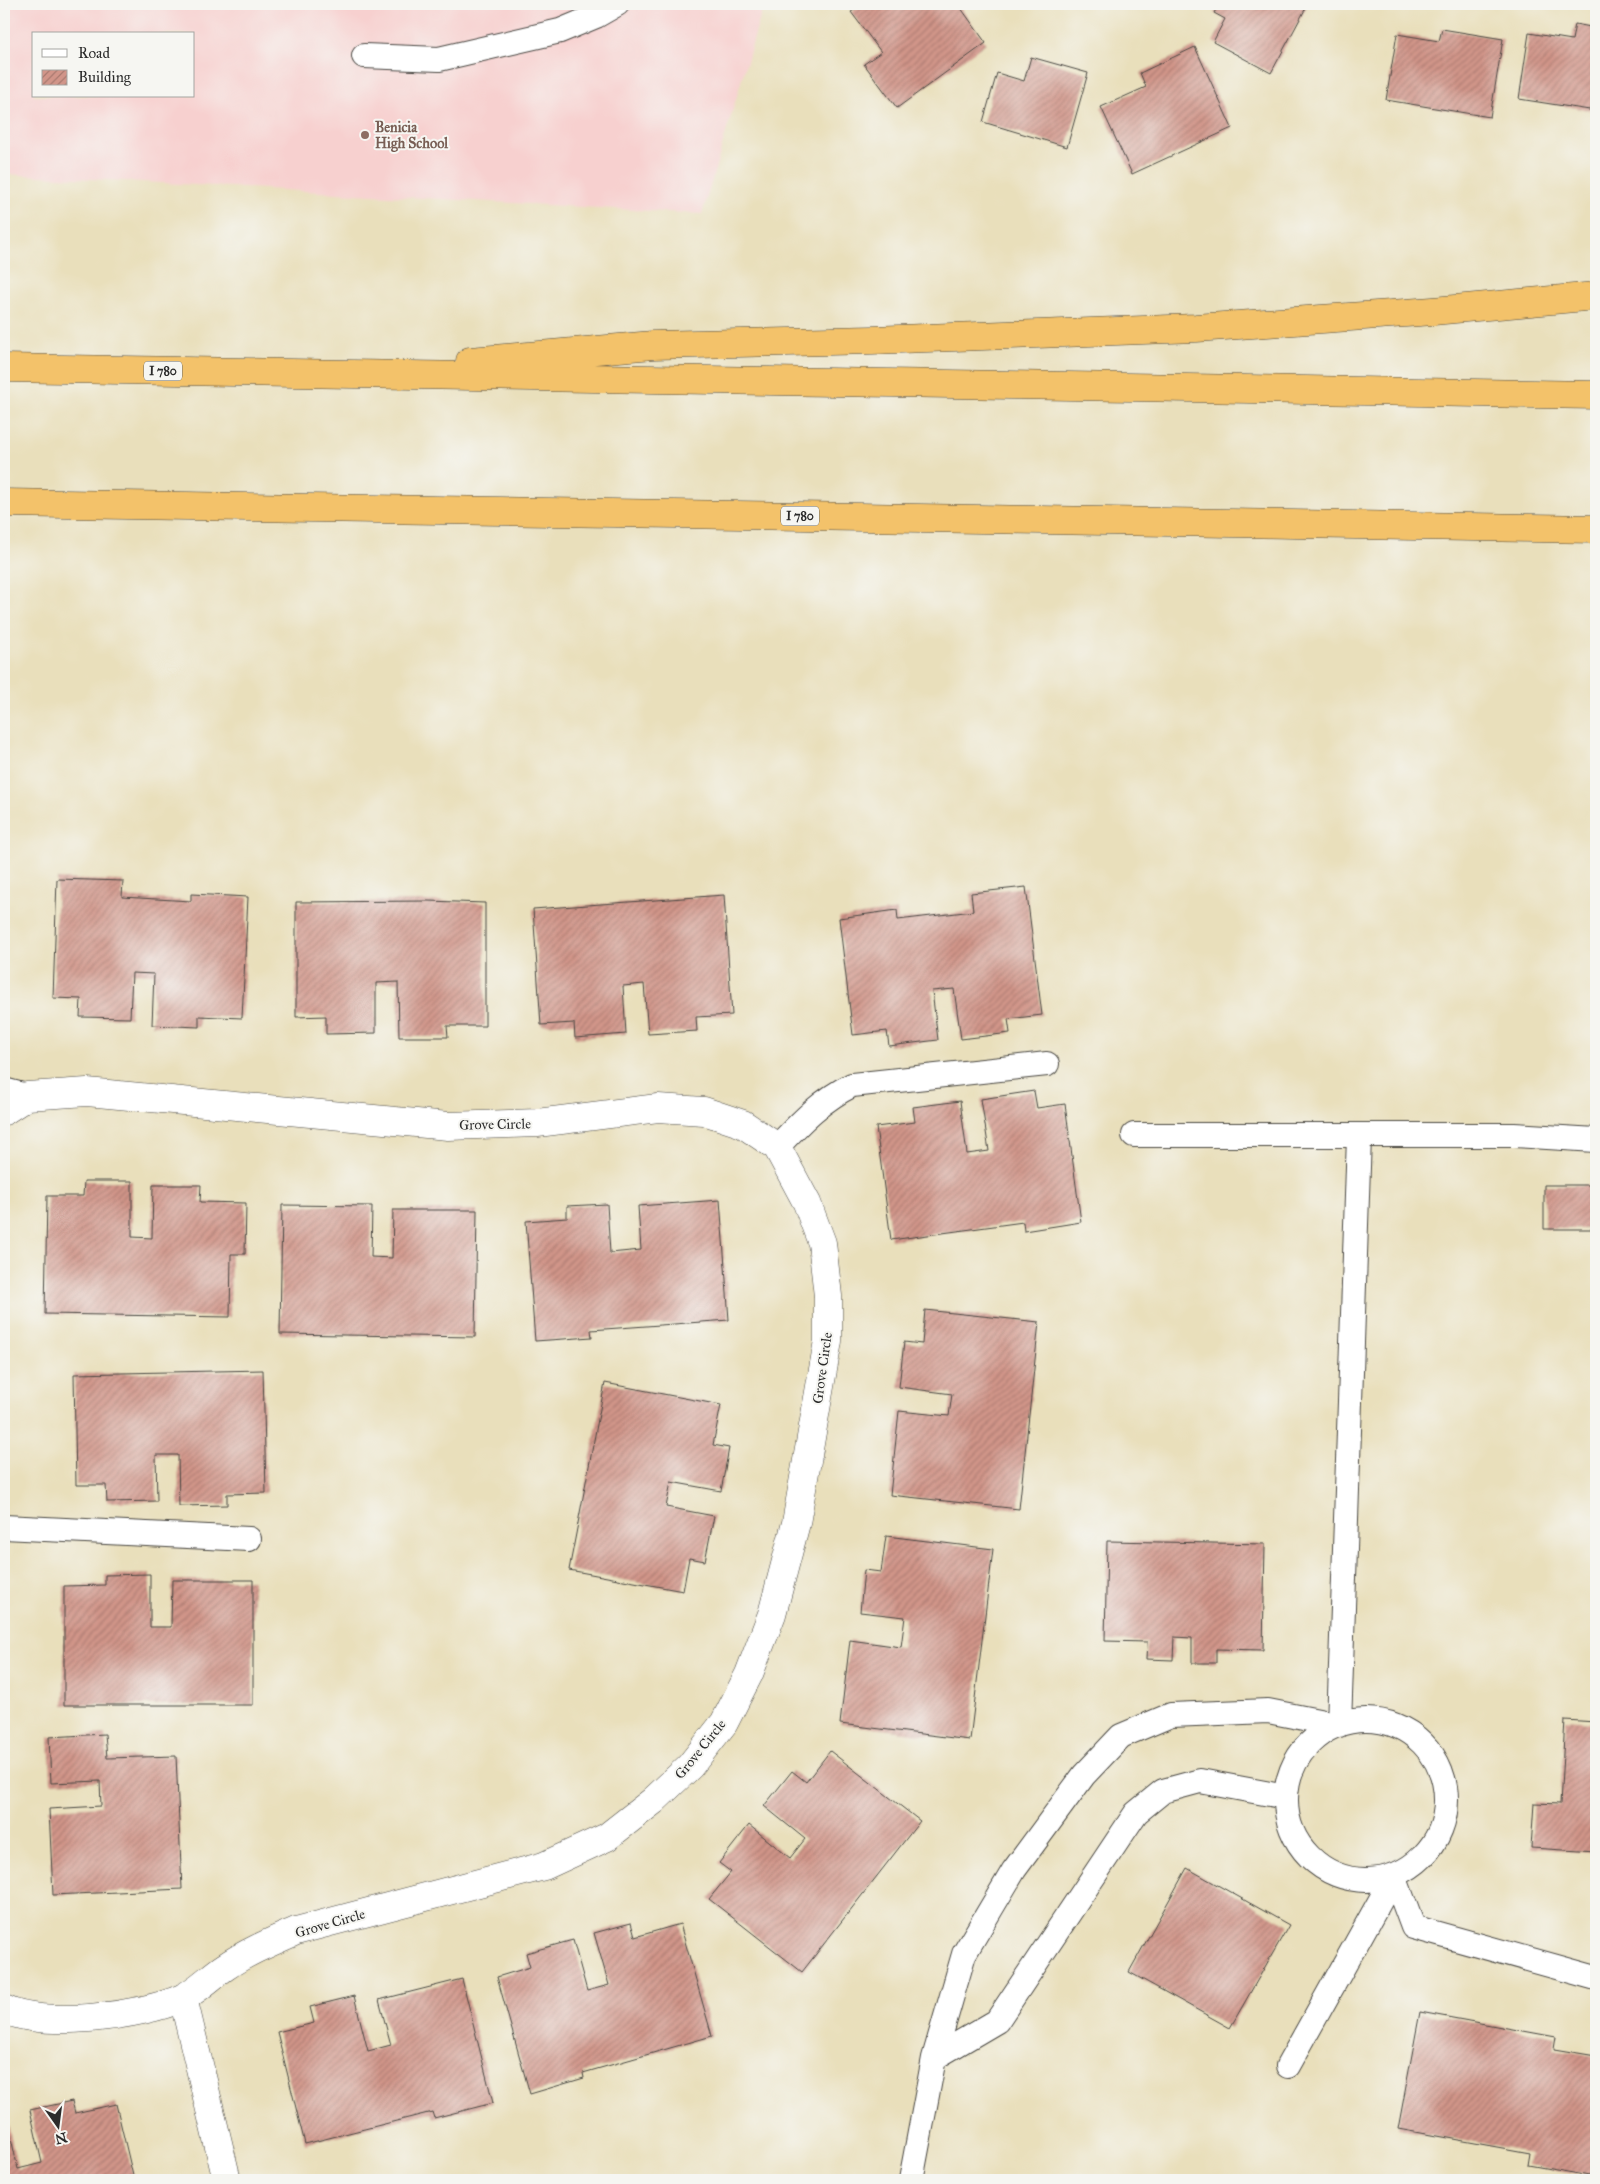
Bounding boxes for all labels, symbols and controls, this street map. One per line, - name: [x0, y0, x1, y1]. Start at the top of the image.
- legend: [32, 32, 195, 98]
- text: Road: [78, 44, 110, 62]
- text: Building: [78, 68, 132, 86]
- place label: Benicia High School: [375, 119, 449, 153]
- marker: Benicia High School: [359, 129, 371, 141]
- road number: I 780: [144, 362, 182, 381]
- road number: I 780: [781, 506, 819, 526]
- street label: Grove Circle: [459, 1115, 531, 1134]
- street label: Grove Circle: [809, 1331, 836, 1405]
- street label: Grove Circle: [671, 1716, 730, 1783]
- street label: Grove Circle: [293, 1905, 367, 1942]
- north arrow: [32, 2102, 82, 2152]
- text: N: [53, 2128, 69, 2148]

